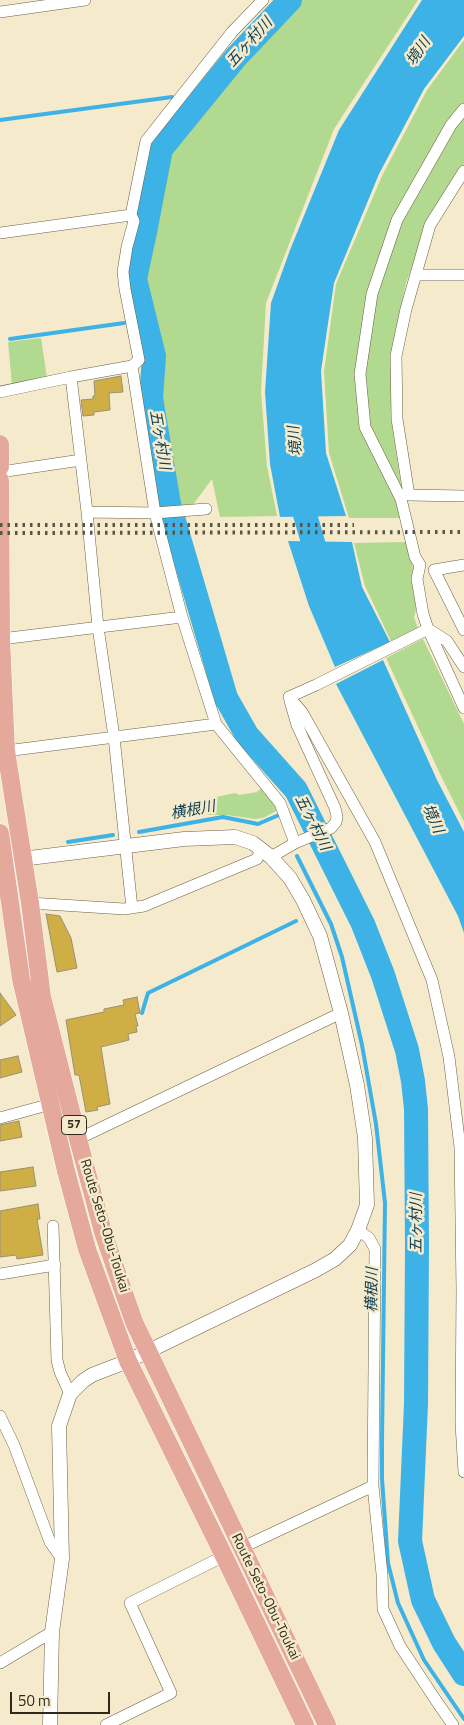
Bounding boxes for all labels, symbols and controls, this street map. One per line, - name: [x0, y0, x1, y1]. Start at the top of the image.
- water label: 五ヶ村川: [223, 15, 277, 71]
- water label: 境川: [403, 35, 435, 69]
- water label: 五ヶ村川: [145, 409, 173, 471]
- water label: 境川: [285, 425, 307, 457]
- water label: 五ヶ村川: [290, 792, 334, 854]
- water label: 横根川: [169, 798, 217, 824]
- water label: 境川: [418, 802, 446, 836]
- road number: 57: [62, 1116, 86, 1134]
- street label: Route Seto-Obu-Toukai: [76, 1157, 132, 1295]
- water label: 五ヶ村川: [408, 1193, 426, 1253]
- water label: 横根川: [364, 1267, 382, 1313]
- street label: Route Seto-Obu-Toukai: [227, 1531, 303, 1663]
- scale bar: [12, 1682, 112, 1714]
- text: 50 m: [18, 1689, 51, 1712]

